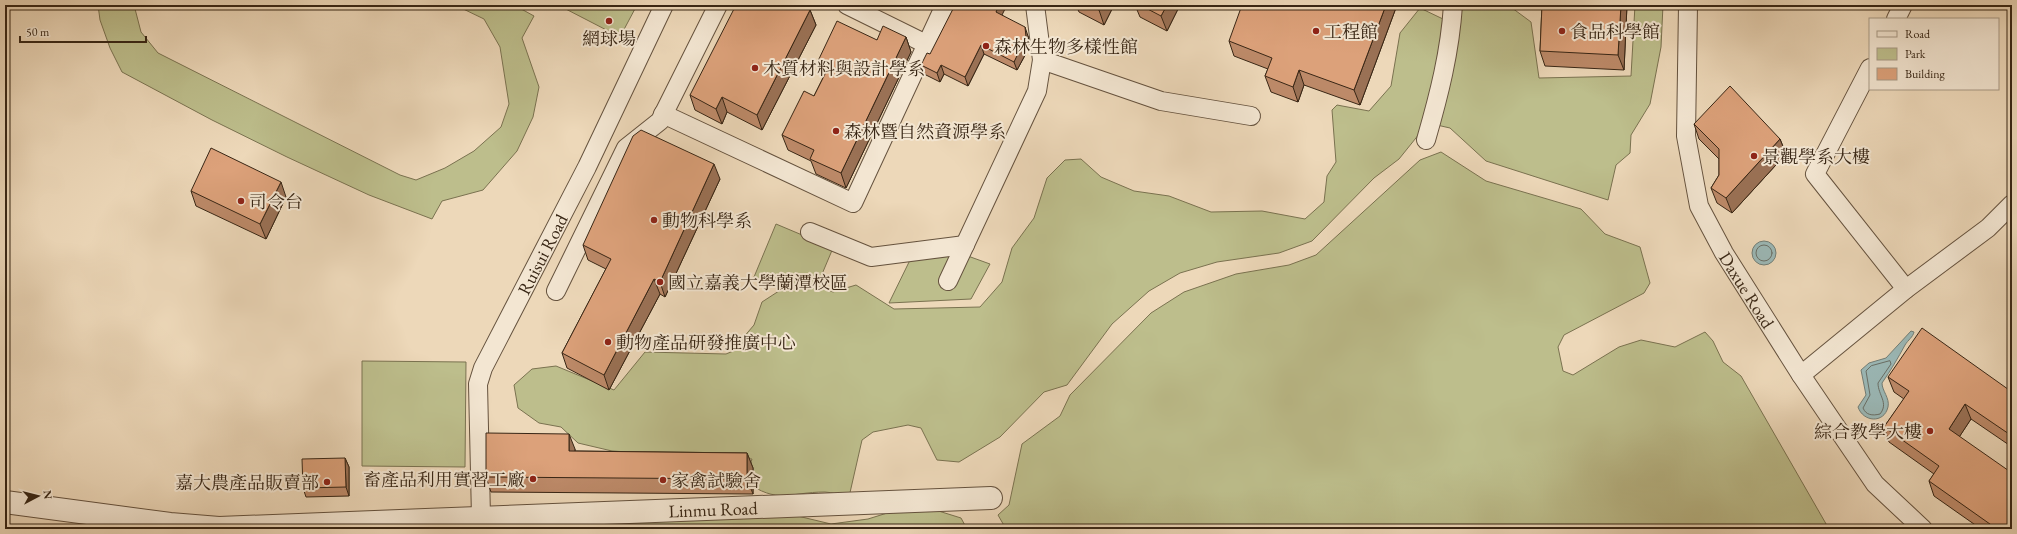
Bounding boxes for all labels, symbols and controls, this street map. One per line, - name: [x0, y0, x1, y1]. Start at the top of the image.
- marker: 網球場: [604, 16, 614, 26]
- scale bar: [20, 18, 146, 44]
- legend: [1869, 18, 1999, 90]
- place label: 工程館: [1324, 20, 1378, 43]
- place label: 食品科學館: [1570, 20, 1660, 43]
- text: 50 m: [26, 24, 50, 40]
- marker: 工程館: [1311, 26, 1321, 36]
- marker: 食品科學館: [1557, 26, 1567, 36]
- text: Road: [1905, 26, 1931, 42]
- place label: 網球場: [582, 27, 636, 50]
- place label: 森林生物多樣性館: [994, 35, 1138, 58]
- marker: 森林生物多樣性館: [981, 41, 991, 51]
- text: Park: [1905, 46, 1926, 62]
- place label: 木質材料與設計學系: [763, 57, 925, 80]
- marker: 木質材料與設計學系: [750, 63, 760, 73]
- text: Building: [1905, 66, 1946, 82]
- place label: 森林暨自然資源學系: [844, 120, 1006, 143]
- marker: 森林暨自然資源學系: [831, 126, 841, 136]
- place label: 景觀學系大樓: [1762, 145, 1870, 168]
- marker: 景觀學系大樓: [1749, 151, 1759, 161]
- place label: 司令台: [249, 190, 303, 213]
- marker: 司令台: [236, 196, 246, 206]
- street label: Ruisui Road: [512, 209, 573, 298]
- place label: 動物科學系: [662, 209, 752, 232]
- marker: 動物科學系: [649, 215, 659, 225]
- street label: Daxue Road: [1714, 247, 1780, 333]
- place label: 國立嘉義大學蘭潭校區: [668, 271, 848, 294]
- marker: 國立嘉義大學蘭潭校區: [655, 277, 665, 287]
- place label: 動物產品研發推廣中心: [616, 331, 796, 354]
- marker: 動物產品研發推廣中心: [603, 337, 613, 347]
- place label: 綜合教學大樓: [1814, 420, 1922, 443]
- marker: 綜合教學大樓: [1925, 426, 1935, 436]
- place label: 畜產品利用實習工廠: [363, 468, 525, 491]
- place label: 家禽試驗舍: [671, 469, 761, 492]
- place label: 嘉大農產品販賣部: [175, 471, 319, 494]
- marker: 畜產品利用實習工廠: [528, 474, 538, 484]
- marker: 家禽試驗舍: [658, 475, 668, 485]
- north arrow: [18, 476, 58, 516]
- marker: 嘉大農產品販賣部: [322, 477, 332, 487]
- text: N: [40, 490, 55, 500]
- street label: Linmu Road: [668, 496, 759, 522]

